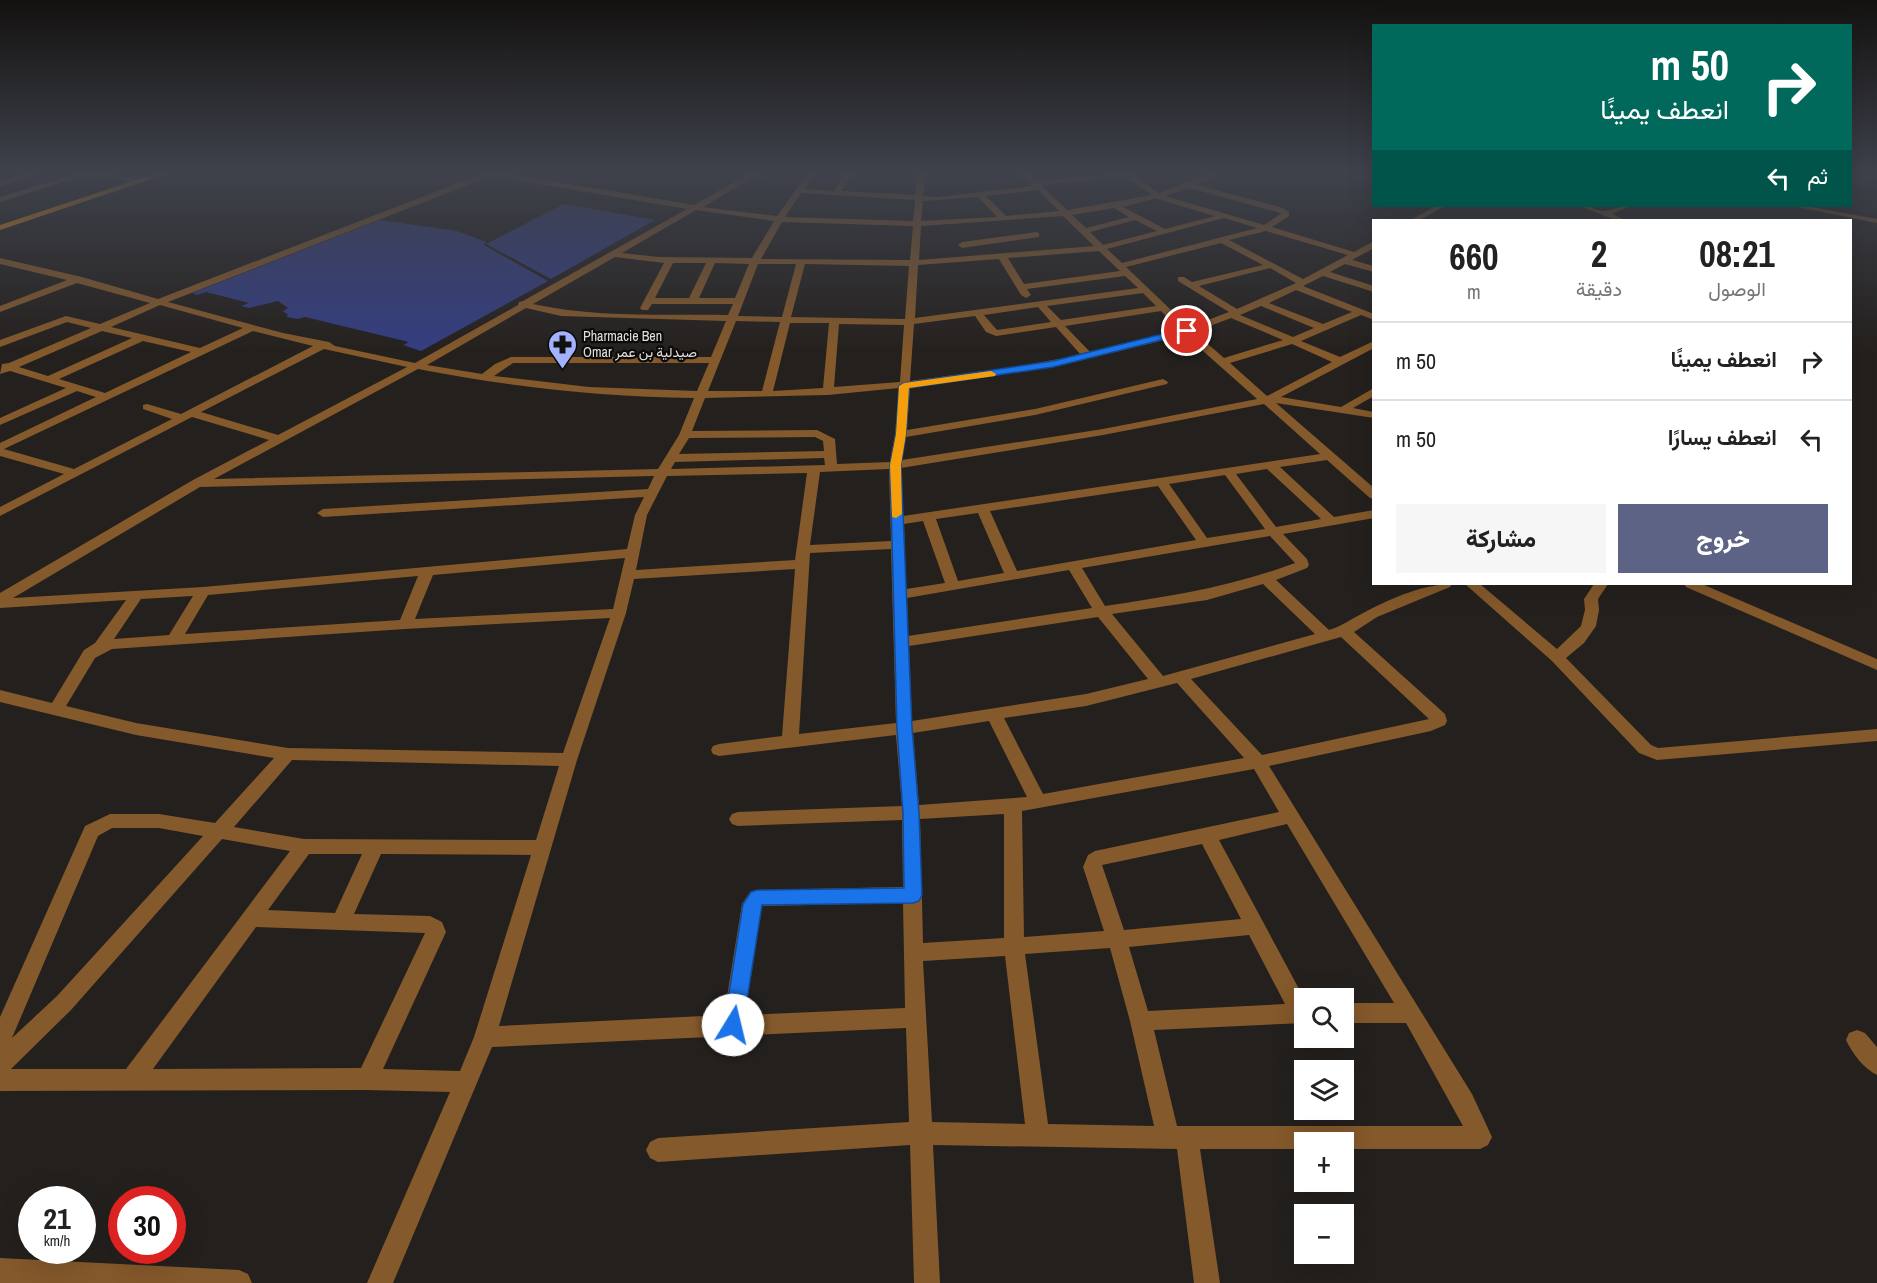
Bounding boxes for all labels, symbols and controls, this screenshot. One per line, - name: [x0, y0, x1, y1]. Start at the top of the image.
- text: 50 m: [1650, 37, 1729, 93]
- icon: right: [1750, 48, 1828, 126]
- text: انعطف يمينًا: [1600, 91, 1729, 127]
- text: ثم: [1807, 161, 1828, 191]
- icon: left: [1762, 162, 1795, 195]
- text: 2: [1591, 230, 1607, 278]
- text: 08:21: [1699, 230, 1775, 278]
- text: 660: [1449, 233, 1499, 281]
- text: دقيقة: [1576, 275, 1622, 302]
- text: الوصول: [1708, 275, 1766, 302]
- text: m: [1467, 278, 1481, 305]
- pin: [1161, 305, 1212, 356]
- icon: arrive: [1170, 314, 1203, 347]
- place label: Pharmacie Ben Omar صيدلية بن عمر: [583, 327, 697, 361]
- pharmacy icon: Pharmacie Ben Omar صيدلية بن عمر: [546, 328, 578, 370]
- text: انعطف يمينًا: [1671, 344, 1777, 374]
- icon: right: [1795, 345, 1828, 378]
- text: 50 m: [1396, 346, 1436, 376]
- text: انعطف يسارًا: [1668, 422, 1777, 452]
- icon: left: [1795, 423, 1828, 456]
- text: 50 m: [1396, 424, 1436, 454]
- button: مشاركة: [1396, 504, 1606, 573]
- button: خروج: [1618, 504, 1828, 573]
- map controls: [1294, 988, 1354, 1264]
- button: search: [1294, 988, 1354, 1048]
- position arrow: [701, 993, 765, 1057]
- button: layers: [1294, 1060, 1354, 1120]
- button: +: [1294, 1132, 1354, 1192]
- speed limit sign: 30: [108, 1186, 186, 1264]
- text: 21: [43, 1198, 71, 1238]
- button: −: [1294, 1204, 1354, 1264]
- text: km/h: [44, 1230, 70, 1251]

